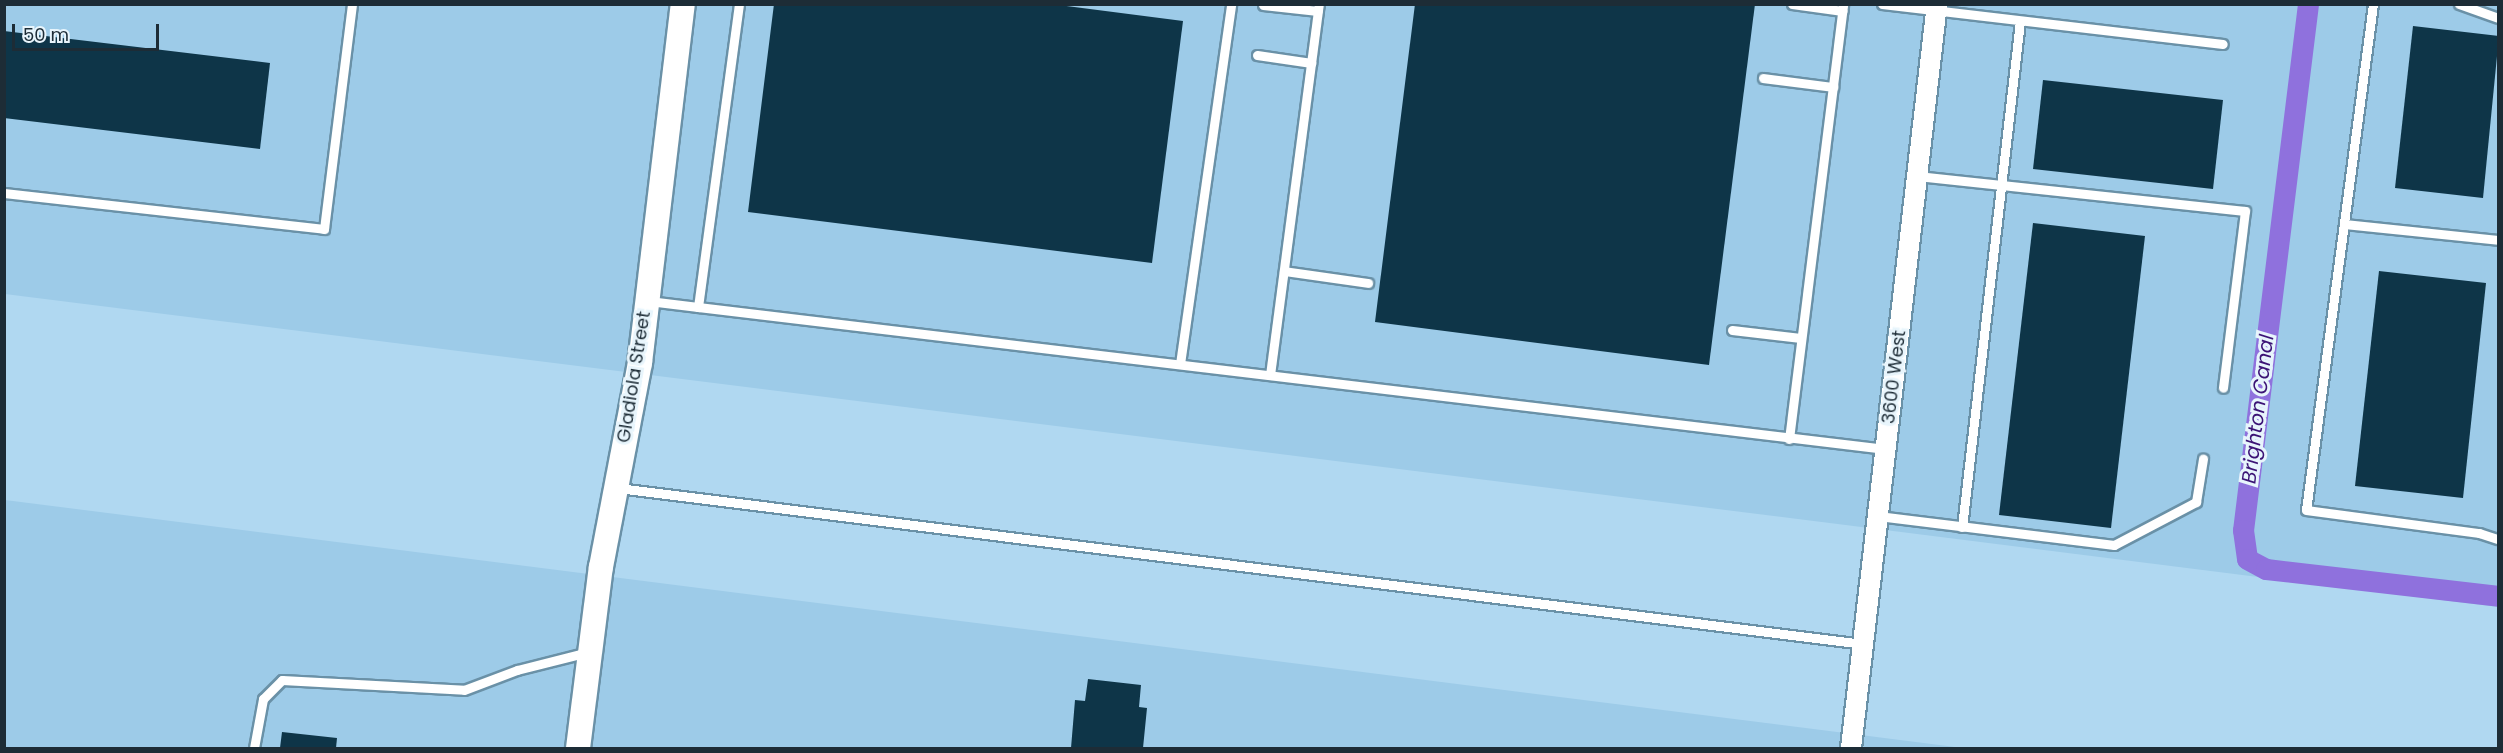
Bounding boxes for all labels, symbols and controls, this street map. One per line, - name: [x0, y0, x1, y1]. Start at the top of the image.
- scale bar: [15, 12, 162, 50]
- text: 50 m: [23, 22, 69, 47]
- street label: Gladiola Street: [613, 310, 655, 444]
- street label: 3600 West: [1878, 329, 1910, 425]
- water label: Brighton Canal: [2237, 333, 2279, 485]

